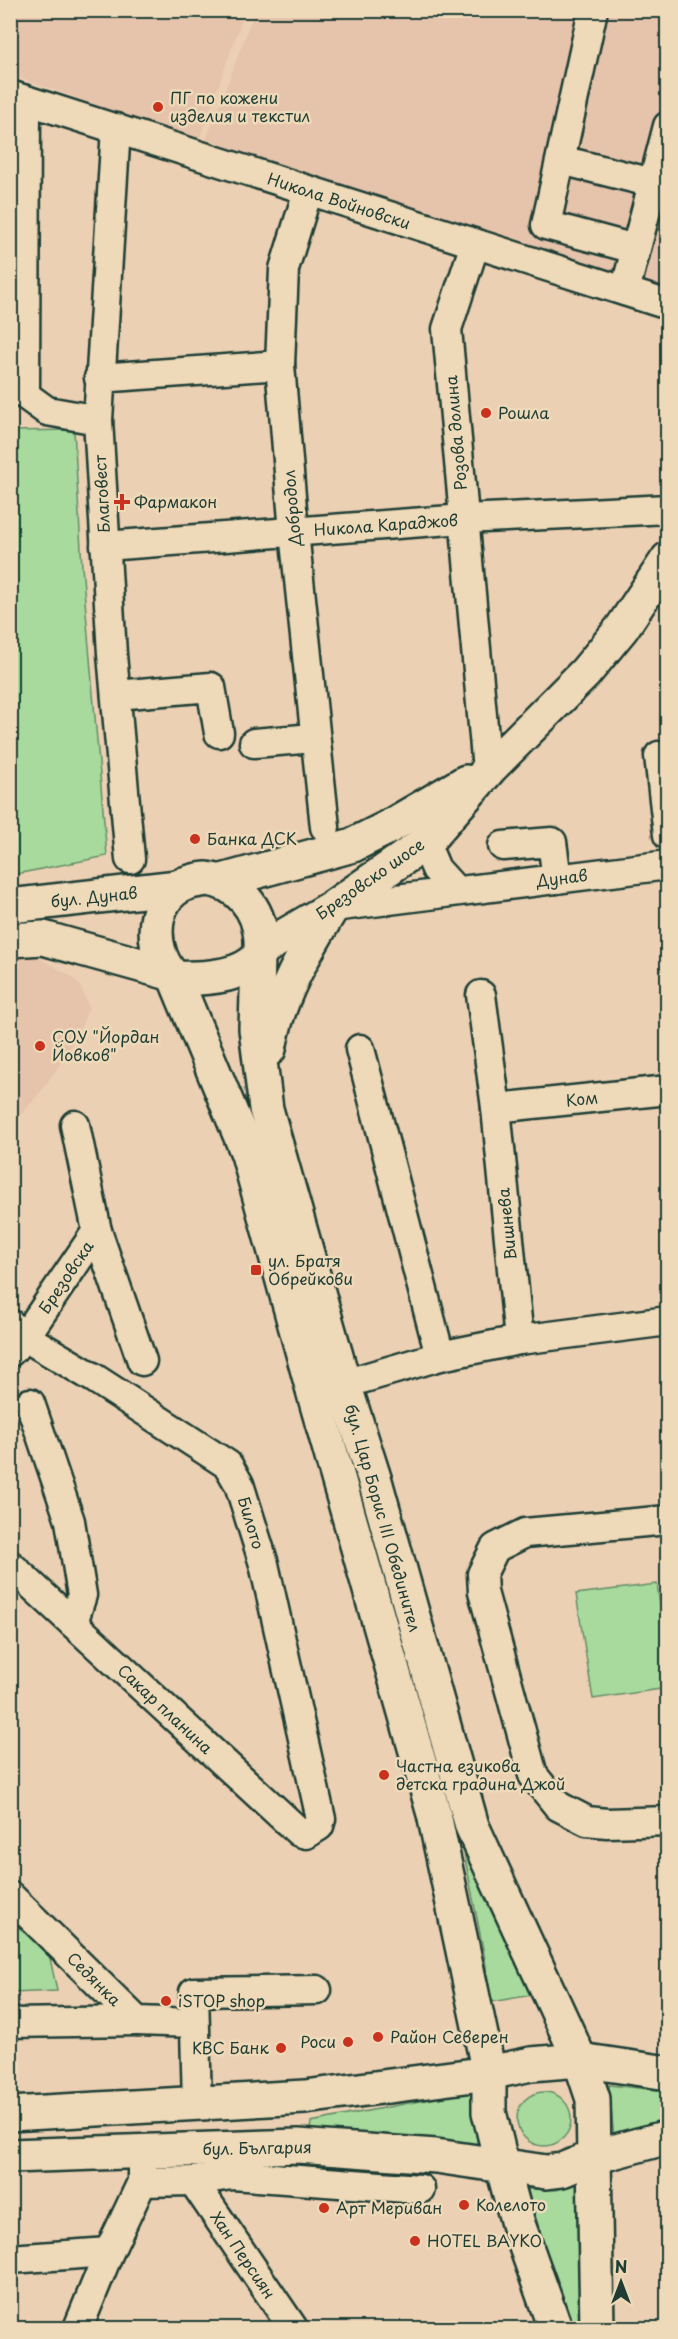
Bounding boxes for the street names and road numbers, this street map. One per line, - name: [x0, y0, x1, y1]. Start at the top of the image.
- street label: Никола Войновски: [265, 166, 414, 234]
- street label: Розова долина: [438, 375, 472, 492]
- street label: Благовест: [87, 454, 115, 534]
- street label: Добродол: [276, 469, 306, 548]
- street label: Никола Караджов: [313, 507, 459, 541]
- street label: Брезовско шосе: [310, 832, 429, 925]
- street label: Дунав: [534, 862, 589, 892]
- street label: бул. Дунав: [49, 880, 139, 913]
- street label: Ком: [565, 1084, 599, 1112]
- street label: Вишнева: [490, 1187, 522, 1261]
- street label: Брезовска: [32, 1235, 98, 1318]
- street label: бул. Цар Борис III Обединител: [340, 1401, 428, 1634]
- street label: Билото: [233, 1494, 271, 1552]
- street label: Сакар планина: [113, 1658, 219, 1759]
- street label: Седянка: [62, 1946, 127, 2011]
- street label: бул. България: [202, 2134, 312, 2160]
- street label: Хан Персиян: [206, 2206, 282, 2303]

